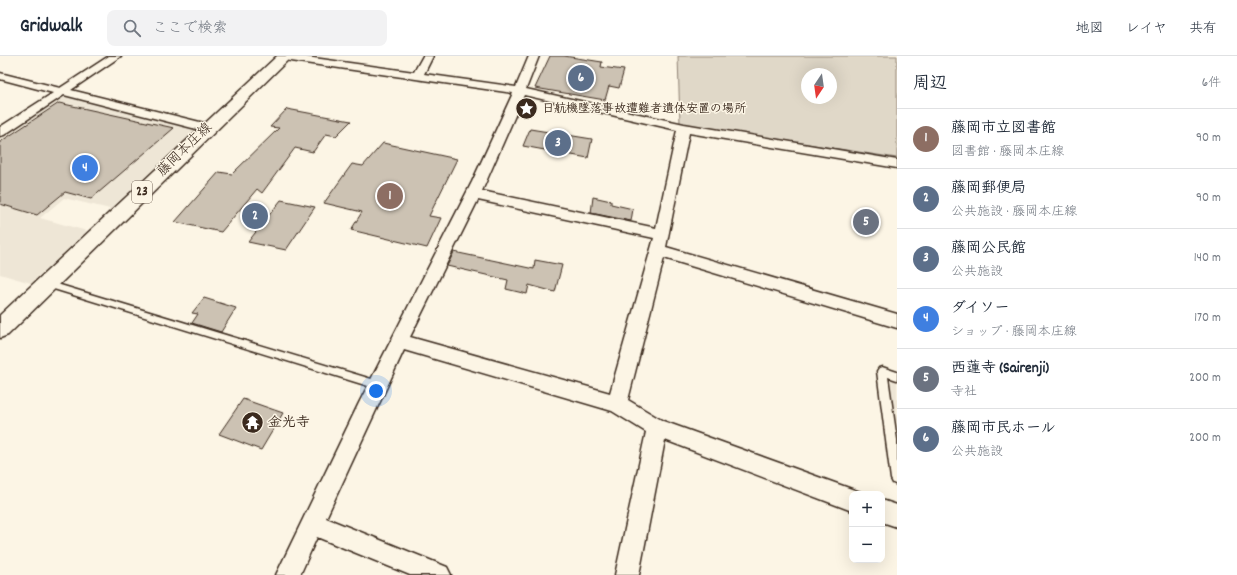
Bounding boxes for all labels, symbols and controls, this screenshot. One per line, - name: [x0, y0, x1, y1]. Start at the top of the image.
- search box: [107, 10, 387, 46]
- text: Gridwalk: [20, 14, 83, 41]
- icon: search: [121, 17, 143, 39]
- text: ここで検索: [153, 18, 228, 40]
- text: 地図: [1076, 19, 1104, 39]
- text: レイヤ: [1126, 19, 1167, 39]
- text: 共有: [1189, 19, 1217, 39]
- pin: 6: [568, 63, 594, 93]
- north arrow: [801, 68, 837, 104]
- text: 周辺: [913, 73, 947, 97]
- text: 6件: [1202, 74, 1221, 93]
- place icon: 日航機墜落事故遭難者遺体安置の場所: [514, 96, 540, 122]
- place label: 日航機墜落事故遭難者遺体安置の場所: [542, 101, 747, 118]
- street label: 藤岡本庄線: [153, 118, 217, 182]
- text: 藤岡市立図書館: [951, 118, 1056, 140]
- pin: 3: [545, 128, 571, 158]
- text: 1: [925, 129, 927, 148]
- text: 90 m: [1196, 129, 1221, 148]
- text: 図書館 · 藤岡本庄線: [951, 143, 1064, 162]
- pin: 4: [72, 153, 98, 183]
- text: 藤岡郵便局: [951, 178, 1026, 200]
- road number: 23: [132, 181, 152, 203]
- pin: 1: [377, 181, 403, 211]
- text: 2: [923, 189, 929, 208]
- text: 90 m: [1196, 189, 1221, 208]
- pin: 2: [242, 201, 268, 231]
- text: 公共施設 · 藤岡本庄線: [951, 203, 1077, 222]
- pin: 5: [853, 207, 879, 237]
- text: 藤岡公民館: [951, 238, 1026, 260]
- text: 3: [923, 249, 929, 268]
- text: 140 m: [1194, 249, 1221, 268]
- text: 公共施設: [951, 263, 1003, 282]
- text: ダイソー: [951, 298, 1010, 320]
- text: 4: [923, 309, 929, 328]
- text: 170 m: [1194, 309, 1221, 328]
- text: ショップ · 藤岡本庄線: [951, 323, 1076, 342]
- text: 西蓮寺 (Sairenji): [951, 358, 1049, 380]
- text: 5: [923, 369, 929, 388]
- text: 200 m: [1189, 369, 1221, 388]
- your location: [366, 381, 386, 401]
- text: 寺社: [951, 383, 977, 402]
- temple icon: 金光寺: [239, 410, 265, 436]
- place label: 金光寺: [268, 413, 310, 433]
- text: 藤岡市民ホール: [951, 418, 1055, 440]
- text: 6: [923, 429, 929, 448]
- text: 200 m: [1189, 429, 1221, 448]
- text: 公共施設: [951, 443, 1003, 462]
- map controls: [849, 491, 885, 563]
- button: +: [849, 491, 885, 527]
- button: −: [849, 527, 885, 563]

